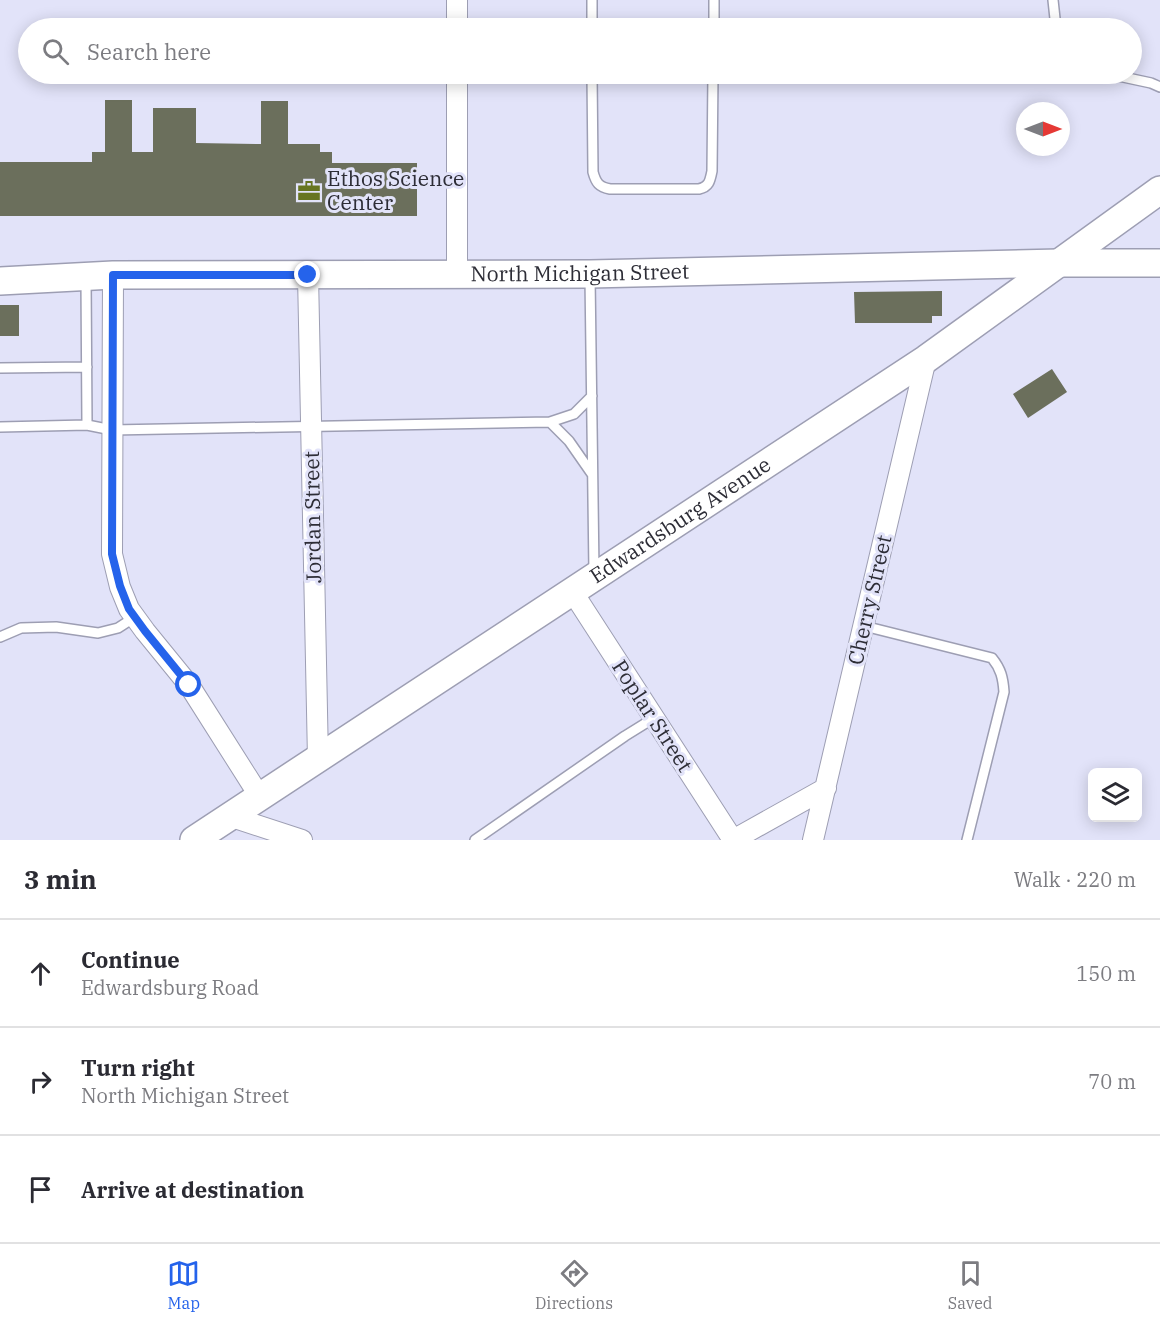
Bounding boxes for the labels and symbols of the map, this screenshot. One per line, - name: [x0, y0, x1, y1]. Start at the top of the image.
- north arrow: [1016, 102, 1070, 156]
- place label: Ethos Science Center: [327, 164, 464, 216]
- office icon: Ethos Science Center: [296, 178, 322, 204]
- street label: North Michigan Street: [470, 257, 689, 287]
- route end: [294, 261, 320, 287]
- street label: Edwardsburg Avenue: [584, 450, 776, 589]
- street label: Jordan Street: [297, 451, 327, 583]
- street label: Cherry Street: [841, 532, 898, 667]
- street label: Poplar Street: [606, 654, 700, 777]
- route start: [175, 671, 201, 697]

